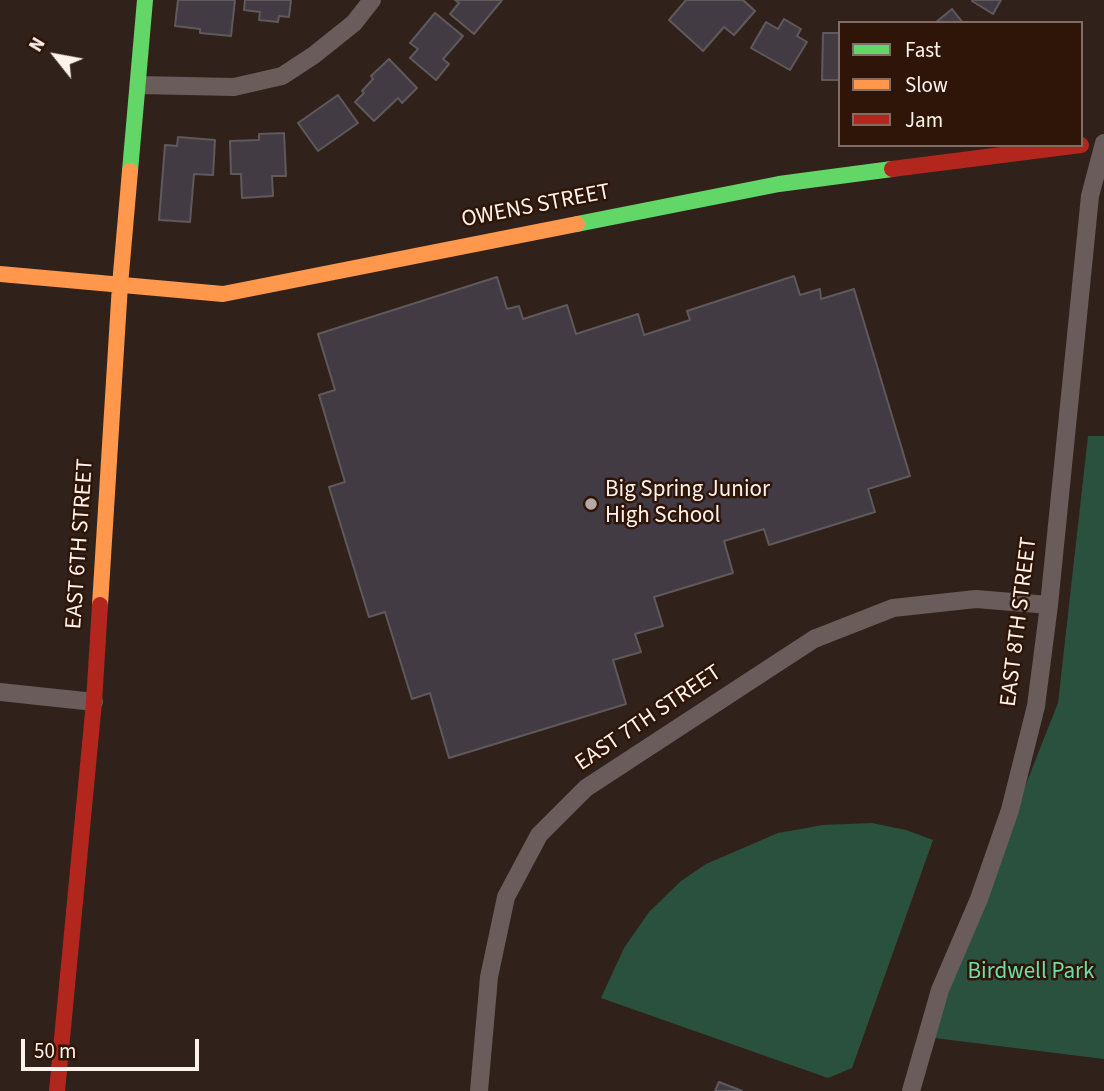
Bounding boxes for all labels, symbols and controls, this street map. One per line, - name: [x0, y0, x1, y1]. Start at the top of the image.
- north arrow: [21, 21, 91, 91]
- legend: [838, 21, 1083, 147]
- text: N: [23, 33, 52, 57]
- text: Fast: [905, 35, 941, 65]
- text: Slow: [905, 70, 948, 100]
- text: Jam: [905, 105, 943, 135]
- street label: OWENS STREET: [459, 179, 613, 235]
- street label: EAST 6TH STREET: [61, 458, 101, 630]
- place label: Big Spring Junior High School: [605, 477, 770, 531]
- marker: Big Spring Junior High School: [583, 496, 599, 512]
- street label: EAST 8TH STREET: [996, 536, 1044, 708]
- street label: EAST 7TH STREET: [571, 660, 727, 778]
- park label: Birdwell Park: [968, 959, 1094, 987]
- scale bar: [24, 1024, 203, 1068]
- text: 50 m: [34, 1036, 76, 1066]

